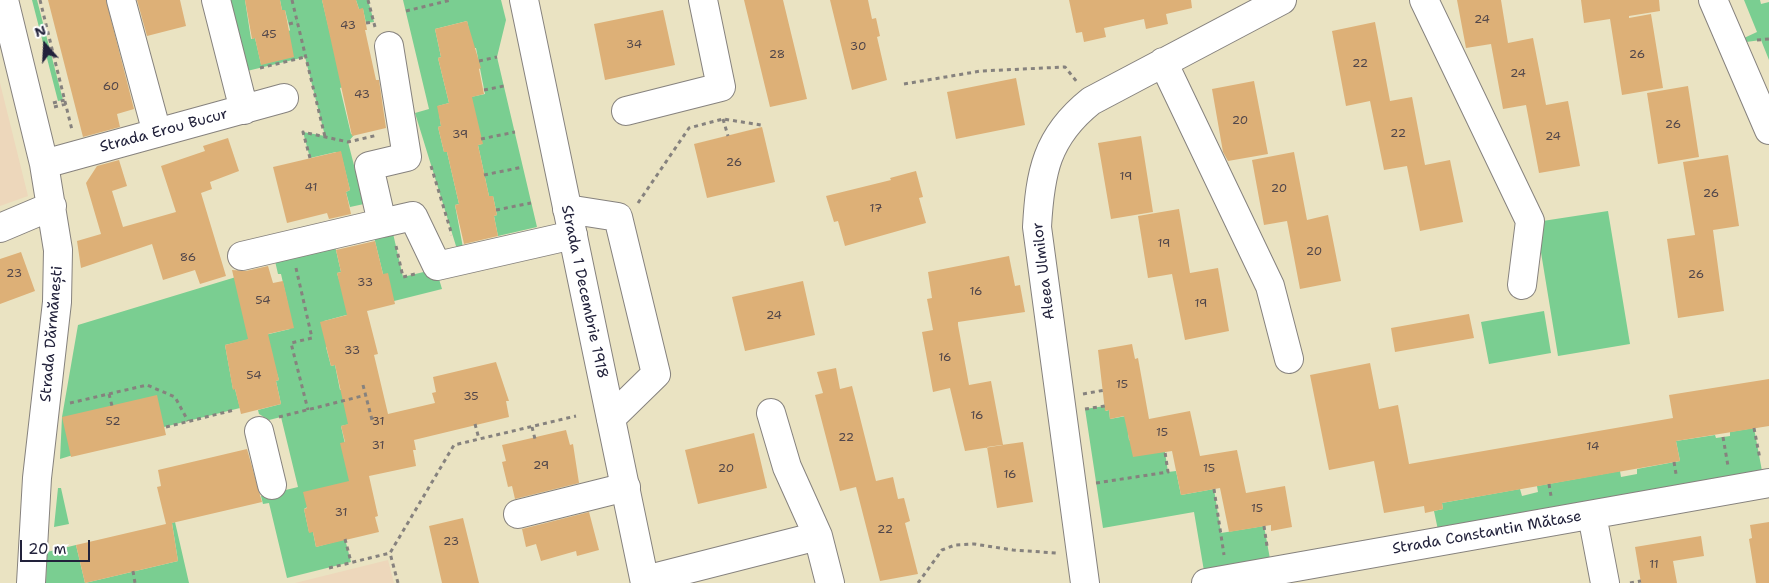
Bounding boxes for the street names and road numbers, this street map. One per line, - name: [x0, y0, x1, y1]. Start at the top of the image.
- street label: Strada Erou Bucur: [98, 105, 230, 157]
- street label: Strada 1 Decembrie 1918: [557, 204, 611, 380]
- street label: Aleea Ulmilor: [1029, 221, 1059, 321]
- street label: Strada Dărmănești: [37, 265, 67, 403]
- street label: Strada Constantin Mătase: [1391, 507, 1583, 559]

